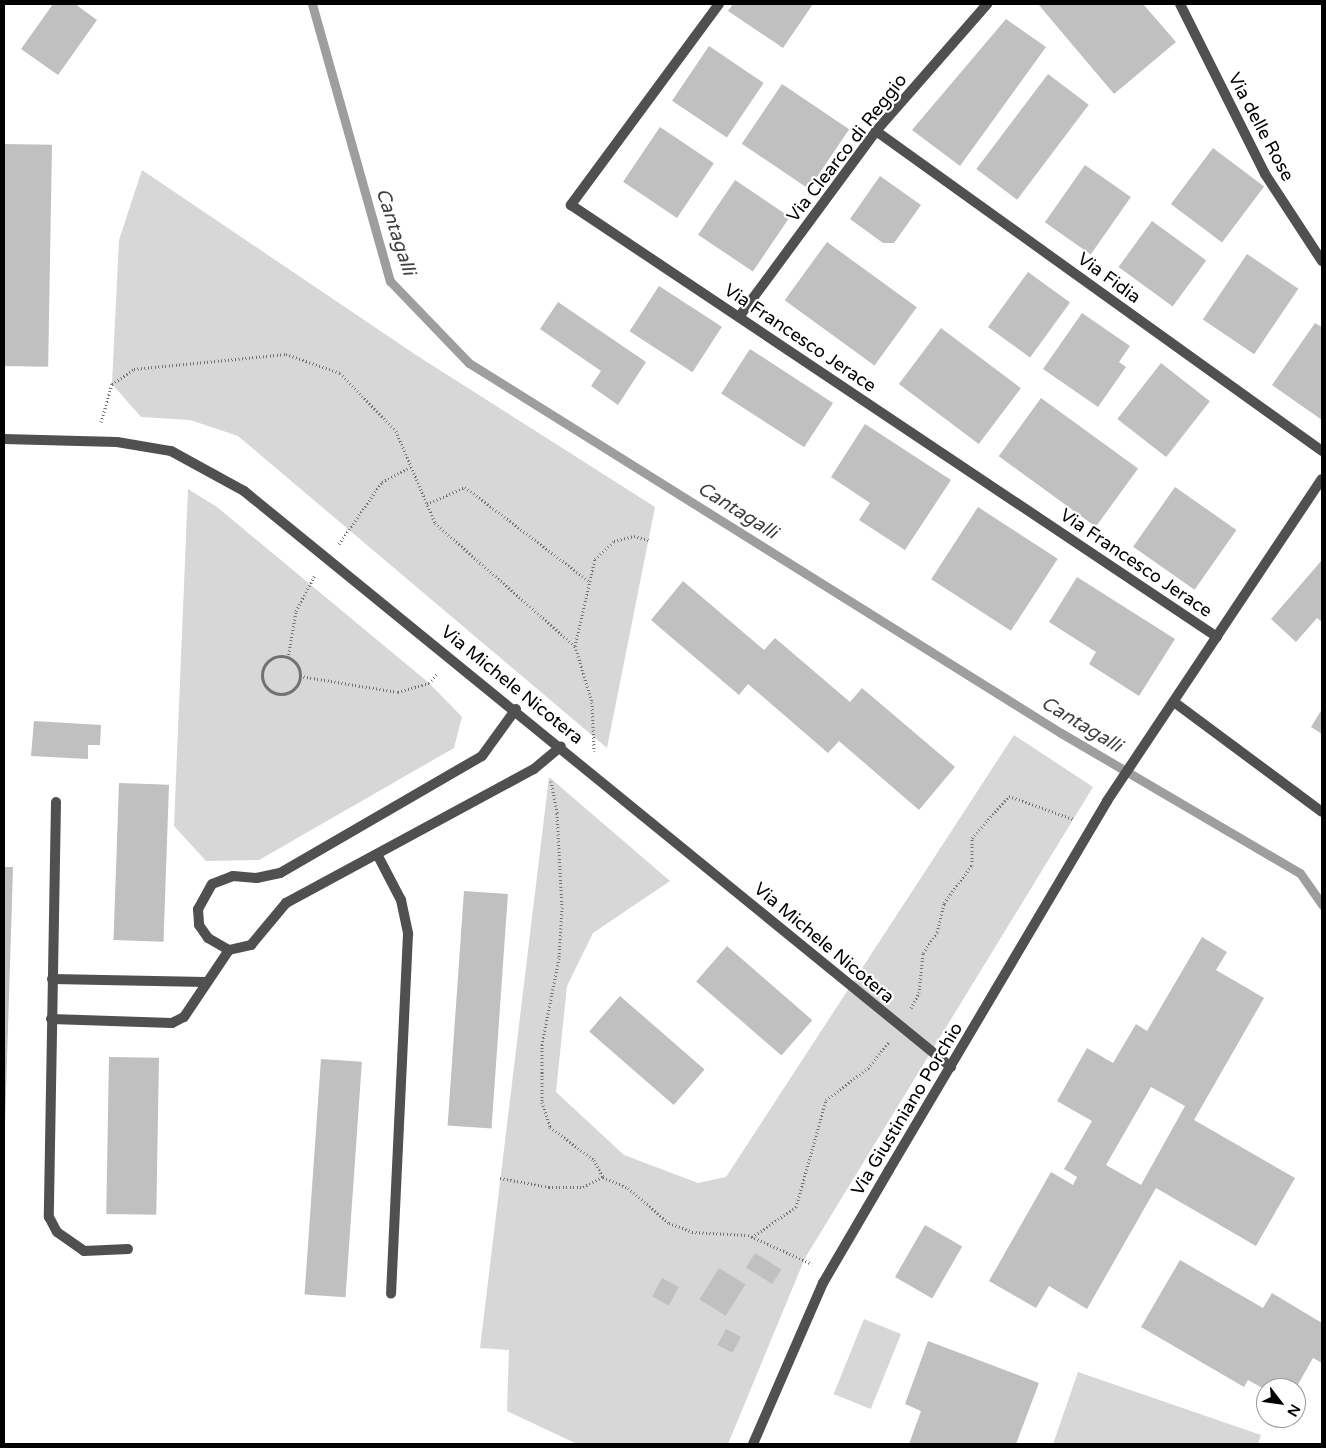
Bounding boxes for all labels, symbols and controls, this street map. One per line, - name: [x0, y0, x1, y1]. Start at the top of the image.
- street label: Via delle Rose: [1223, 69, 1299, 185]
- street label: Via Clearco di Reggio: [782, 70, 912, 226]
- water label: Cantagalli: [370, 186, 420, 278]
- street label: Via Fidia: [1073, 248, 1145, 308]
- street label: Via Francesco Jerace: [720, 279, 880, 397]
- water label: Cantagalli: [693, 477, 781, 545]
- street label: Via Francesco Jerace: [1056, 504, 1216, 622]
- street label: Via Michele Nicotera: [437, 621, 587, 749]
- water label: Cantagalli: [1037, 692, 1125, 758]
- street label: Via Michele Nicotera: [749, 878, 899, 1008]
- street label: Via Giustiniano Porchio: [847, 1019, 967, 1199]
- north arrow: [1256, 1378, 1306, 1428]
- text: N: [1283, 1401, 1304, 1419]

